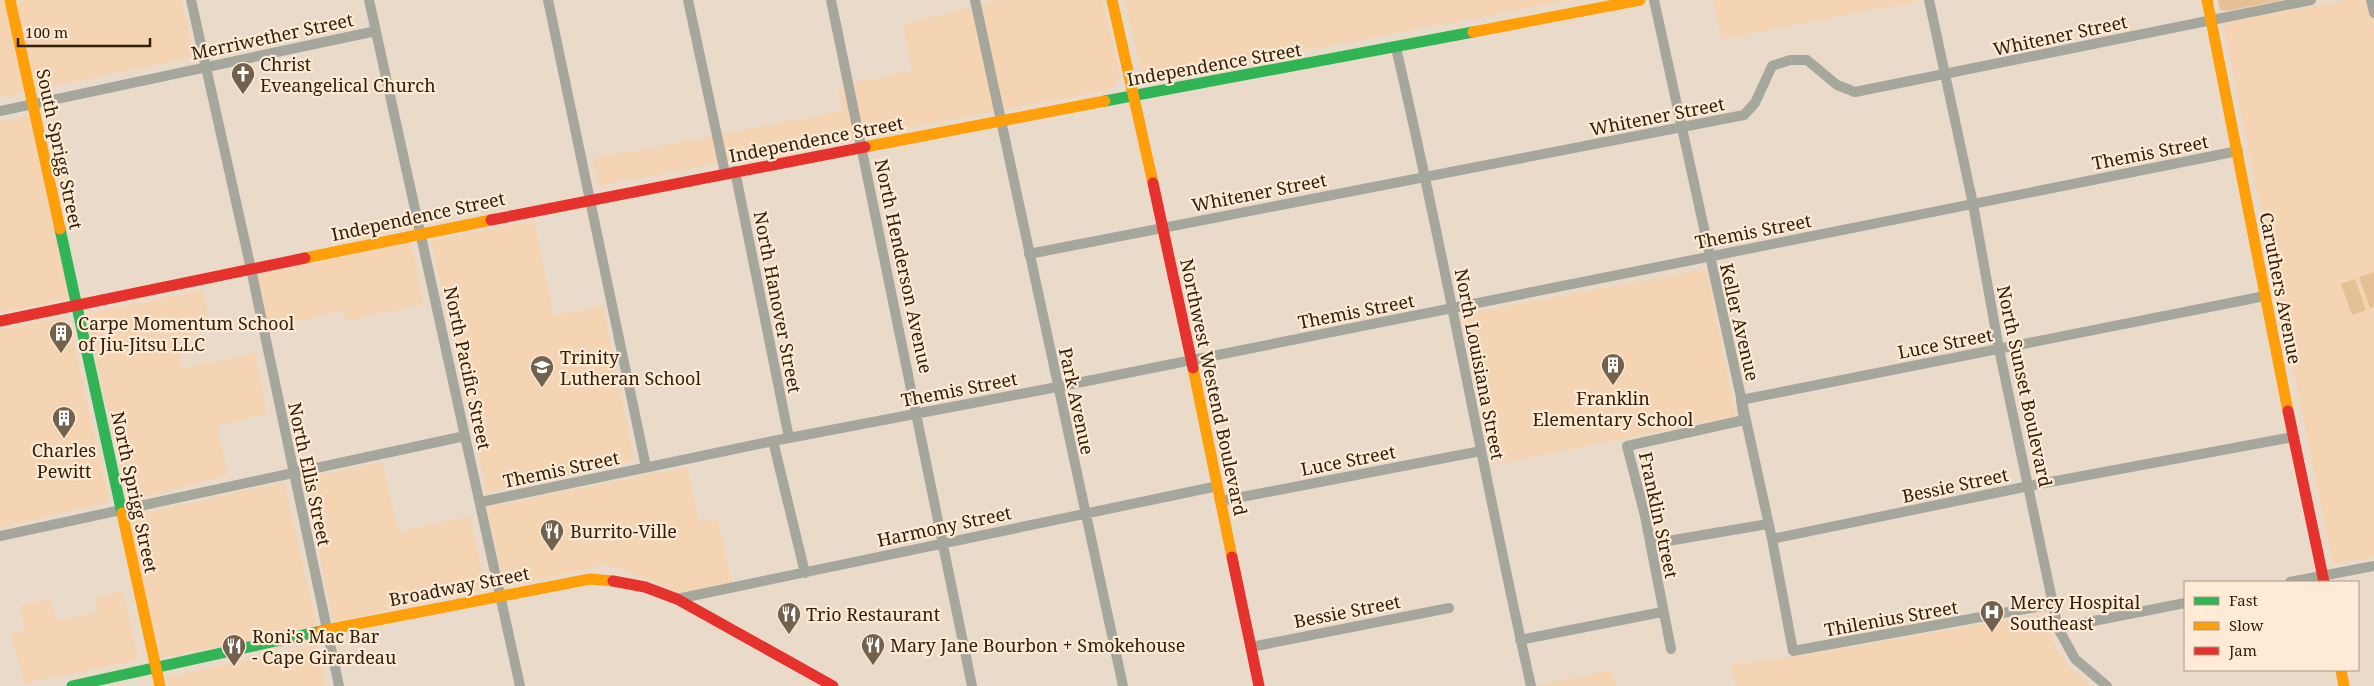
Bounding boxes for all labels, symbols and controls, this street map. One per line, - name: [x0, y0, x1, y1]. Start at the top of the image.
- street label: Merriwether Street: [189, 7, 355, 65]
- street label: Whitener Street: [1991, 9, 2129, 61]
- scale bar: [18, 15, 150, 47]
- text: 100 m: [25, 22, 68, 42]
- street label: Independence Street: [1125, 37, 1303, 91]
- place label: Christ Eveangelical Church: [260, 52, 436, 97]
- church icon: Christ Eveangelical Church: [230, 61, 256, 95]
- street label: South Sprigg Street: [31, 67, 89, 231]
- street label: Whitener Street: [1588, 91, 1726, 141]
- street label: Independence Street: [727, 110, 905, 168]
- street label: Themis Street: [2090, 129, 2210, 175]
- street label: North Henderson Avenue: [870, 156, 938, 376]
- street label: Whitener Street: [1190, 167, 1328, 217]
- street label: Independence Street: [329, 186, 507, 246]
- street label: Themis Street: [1693, 208, 1813, 254]
- street label: North Hanover Street: [749, 209, 807, 395]
- street label: Caruthers Avenue: [2255, 210, 2307, 366]
- street label: Northwest Westend Boulevard: [1175, 256, 1253, 518]
- street label: Keller Avenue: [1715, 261, 1765, 383]
- street label: North Louisiana Street: [1450, 266, 1510, 462]
- street label: North Sunset Boulevard: [1992, 283, 2058, 489]
- street label: North Pacific Street: [439, 284, 497, 452]
- street label: Themis Street: [1296, 288, 1416, 334]
- place label: Carpe Momentum School of Jiu-Jitsu LLC: [78, 311, 295, 356]
- building icon: Carpe Momentum School of Jiu-Jitsu LLC: [48, 320, 74, 354]
- street label: Luce Street: [1896, 322, 1994, 364]
- place label: Trinity Lutheran School: [560, 345, 701, 390]
- street label: Park Avenue: [1054, 345, 1100, 457]
- building icon: Franklin Elementary School: [1600, 352, 1626, 386]
- school or university icon: Trinity Lutheran School: [529, 354, 555, 388]
- street label: Themis Street: [899, 366, 1019, 412]
- place label: Franklin Elementary School: [1533, 386, 1694, 431]
- street label: North Ellis Street: [283, 400, 337, 548]
- building icon: Charles Pewitt: [51, 405, 77, 439]
- street label: North Sprigg Street: [106, 409, 164, 575]
- place label: Charles Pewitt: [32, 438, 96, 483]
- street label: Luce Street: [1299, 439, 1397, 481]
- street label: Themis Street: [501, 445, 621, 493]
- street label: Franklin Street: [1634, 449, 1684, 581]
- street label: Bessie Street: [1900, 462, 2010, 508]
- street label: Harmony Street: [875, 500, 1013, 552]
- restaurant icon: Burrito-Ville: [539, 518, 565, 552]
- place label: Burrito-Ville: [570, 519, 677, 543]
- street label: Broadway Street: [387, 561, 531, 611]
- legend: [2184, 581, 2359, 671]
- street label: Bessie Street: [1292, 589, 1402, 633]
- place label: Mercy Hospital Southeast: [2010, 590, 2141, 635]
- text: Fast: [2229, 590, 2258, 610]
- street label: Thilenius Street: [1822, 594, 1960, 642]
- hospital icon: Mercy Hospital Southeast: [1979, 599, 2005, 633]
- restaurant icon: Trio Restaurant: [776, 601, 802, 635]
- place label: Trio Restaurant: [806, 602, 940, 626]
- text: Slow: [2229, 615, 2263, 635]
- place label: Roni's Mac Bar - Cape Girardeau: [252, 624, 397, 669]
- restaurant icon: Mary Jane Bourbon + Smokehouse: [860, 632, 886, 666]
- restaurant icon: Roni's Mac Bar - Cape Girardeau: [221, 633, 247, 667]
- place label: Mary Jane Bourbon + Smokehouse: [890, 633, 1185, 657]
- text: Jam: [2228, 640, 2257, 660]

